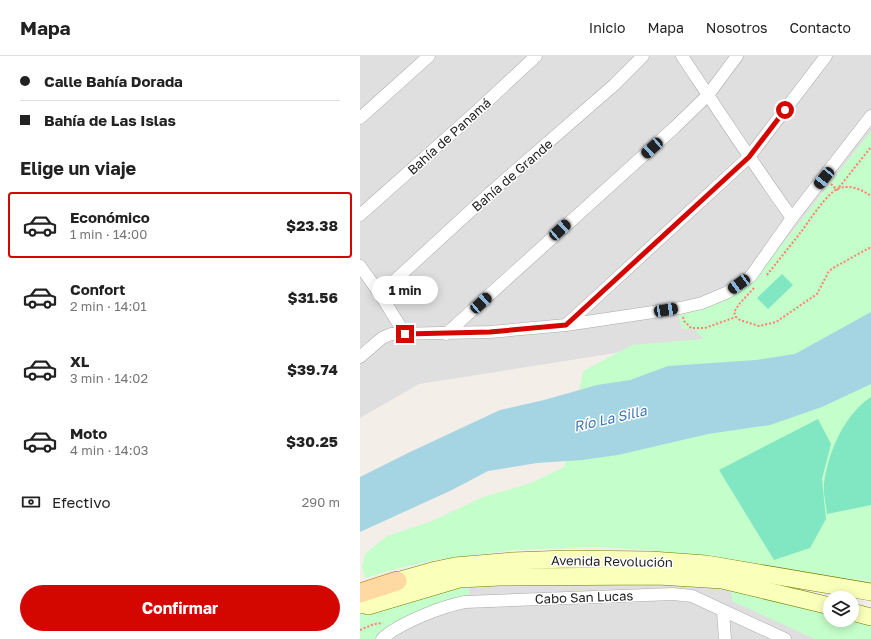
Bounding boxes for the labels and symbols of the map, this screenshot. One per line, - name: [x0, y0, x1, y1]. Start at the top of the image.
- street label: Bahía de Panamá: [404, 94, 494, 178]
- route start: [776, 101, 794, 119]
- street label: Bahía de Grande: [468, 136, 556, 214]
- car: [639, 136, 665, 160]
- car: [812, 165, 836, 191]
- car: [547, 218, 573, 242]
- car: [726, 272, 752, 296]
- callout: 1 min: [372, 276, 438, 304]
- car: [468, 291, 494, 315]
- car: [653, 302, 679, 318]
- route end: [396, 325, 414, 343]
- water label: Río La Silla: [572, 401, 649, 435]
- street label: Avenida Revolución: [551, 552, 673, 570]
- street label: Cabo San Lucas: [535, 587, 634, 607]

